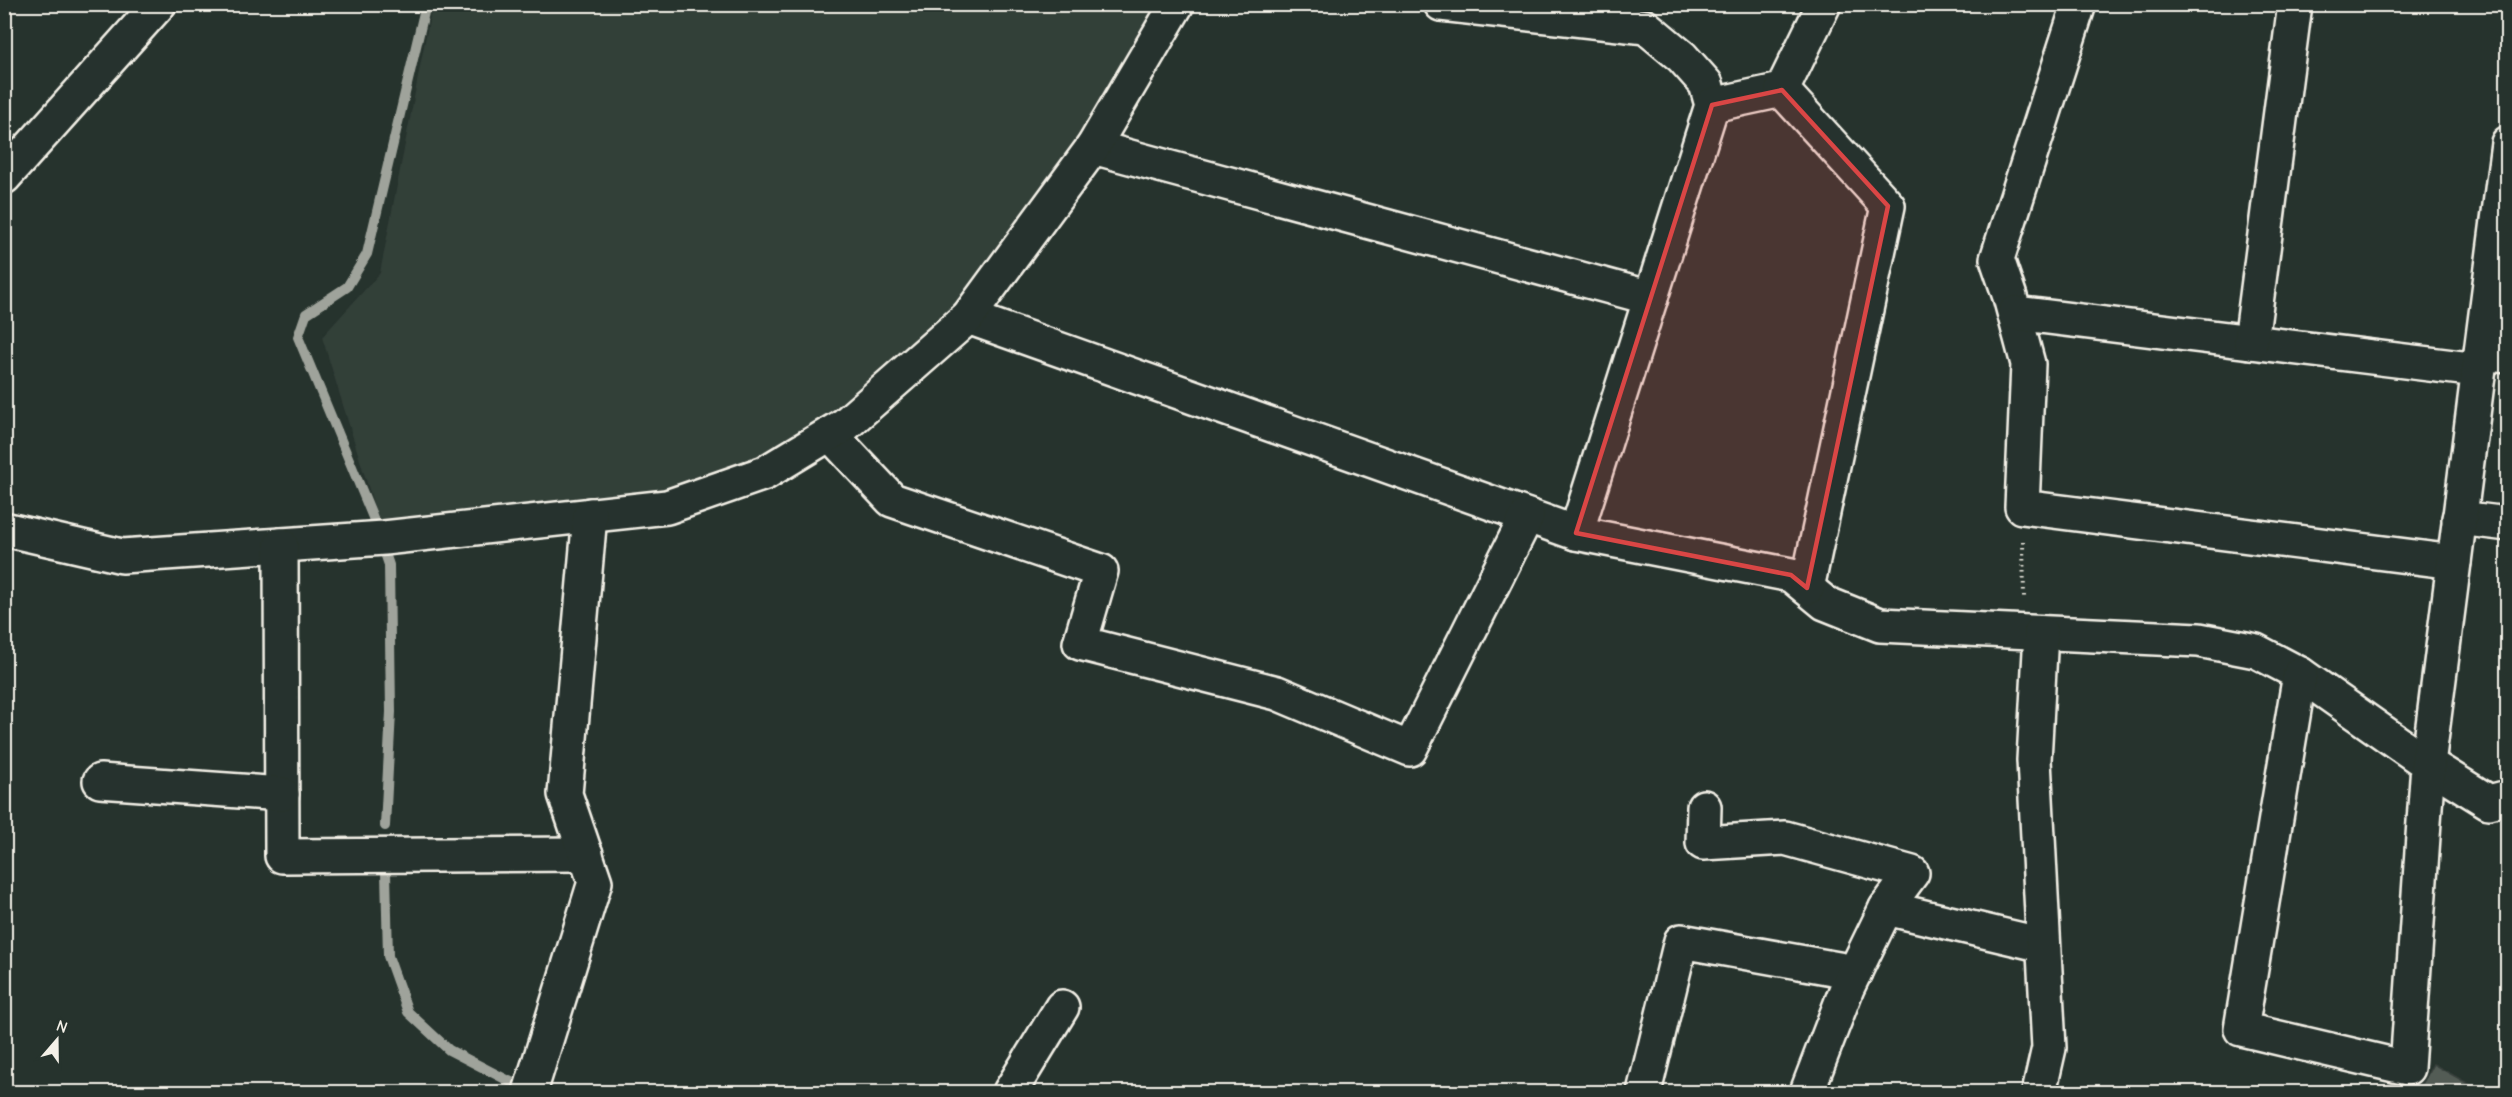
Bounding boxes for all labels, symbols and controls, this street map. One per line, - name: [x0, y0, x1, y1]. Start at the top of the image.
- north arrow: [27, 1010, 87, 1070]
- text: N: [54, 1017, 70, 1037]

